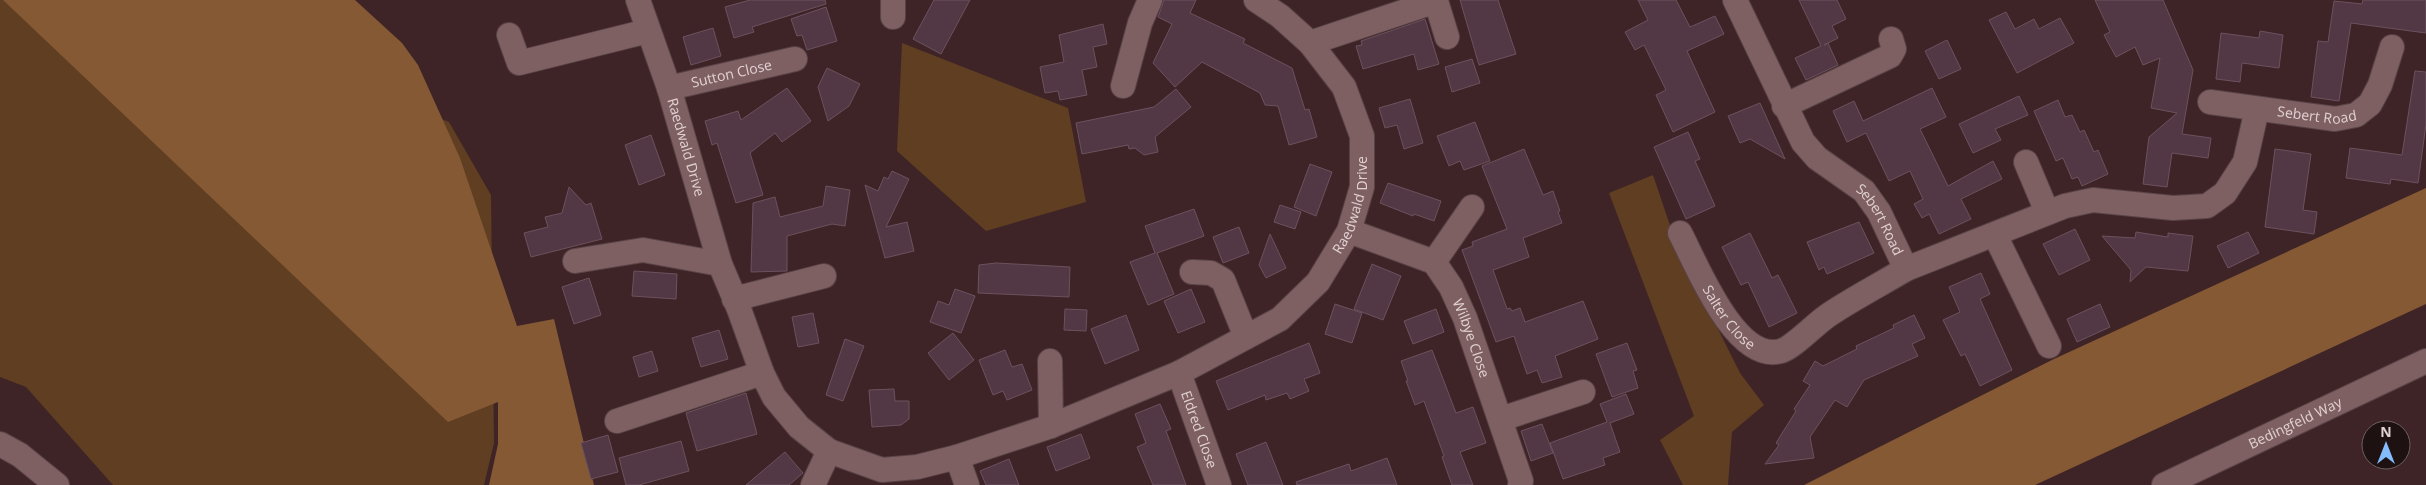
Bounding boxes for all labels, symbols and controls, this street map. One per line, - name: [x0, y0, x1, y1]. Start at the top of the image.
- street label: Sutton Close: [689, 55, 774, 92]
- street label: Raedwald Drive: [663, 96, 710, 199]
- street label: Sebert Road: [2276, 101, 2358, 128]
- street label: Raedwald Drive: [1328, 156, 1371, 257]
- street label: Sebert Road: [1853, 179, 1908, 258]
- street label: Salter Close: [1699, 282, 1759, 354]
- street label: Wilbye Close: [1449, 296, 1495, 380]
- street label: Eldred Close: [1177, 388, 1222, 471]
- street label: Bedingfeld Way: [2245, 392, 2346, 453]
- north arrow: [2361, 420, 2411, 470]
- text: N: [2380, 422, 2392, 441]

